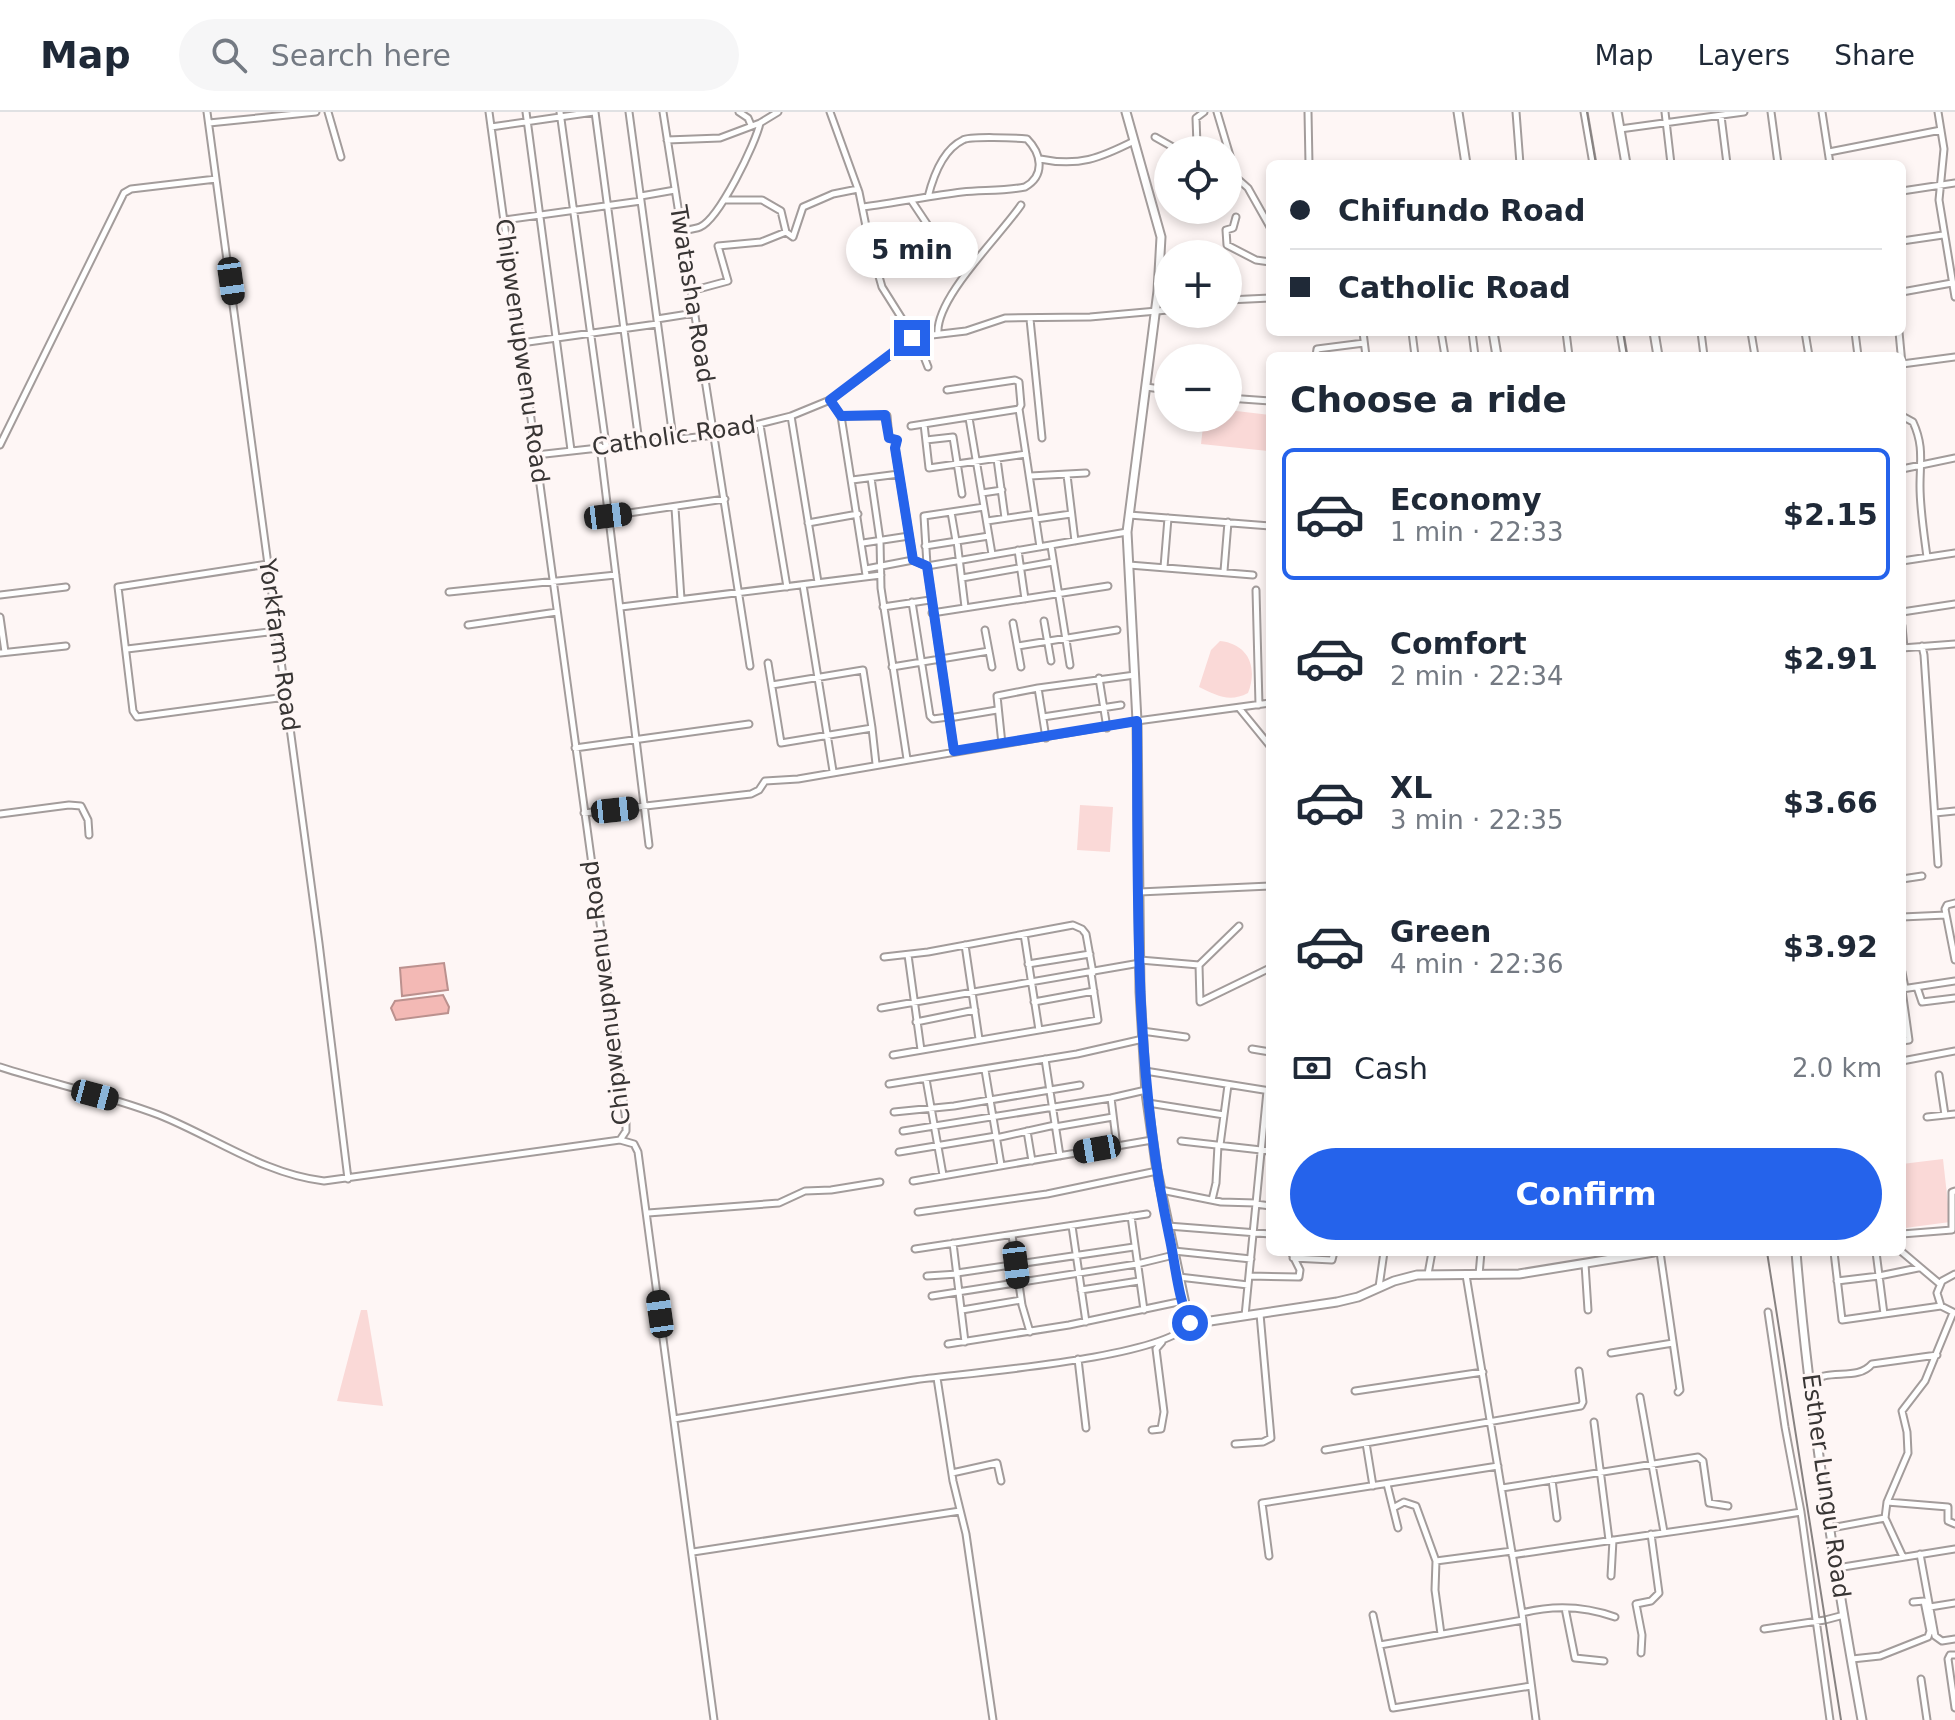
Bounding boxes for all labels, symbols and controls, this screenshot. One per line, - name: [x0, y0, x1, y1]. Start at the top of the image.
- search box: [179, 19, 739, 91]
- text: Map: [40, 33, 131, 77]
- icon: search: [207, 33, 251, 77]
- text: Search here: [271, 38, 451, 73]
- text: Map: [1594, 39, 1654, 72]
- text: Layers: [1698, 39, 1790, 72]
- text: Share: [1834, 39, 1915, 72]
- map controls: [1154, 136, 1242, 432]
- button: locate: [1154, 136, 1242, 224]
- text: Chifundo Road: [1338, 193, 1585, 228]
- street label: Twatasha Road: [664, 202, 720, 385]
- street label: Chipwenupwenu Road: [490, 217, 554, 485]
- callout: 5 min: [846, 222, 978, 278]
- text: 5 min: [871, 235, 953, 265]
- button: +: [1154, 240, 1242, 328]
- car: [216, 256, 246, 306]
- text: Catholic Road: [1338, 270, 1571, 305]
- route end: [894, 320, 930, 356]
- button: −: [1154, 344, 1242, 432]
- text: Choose a ride: [1290, 379, 1567, 420]
- street label: Catholic Road: [590, 411, 758, 461]
- icon: car: [1294, 478, 1366, 550]
- text: Economy: [1390, 482, 1542, 517]
- text: $2.15: [1783, 497, 1878, 532]
- car: [583, 501, 633, 531]
- text: 1 min · 22:33: [1390, 517, 1564, 547]
- street label: Yorkfarm Road: [253, 556, 305, 733]
- icon: car: [1294, 622, 1366, 694]
- text: Comfort: [1390, 626, 1527, 661]
- text: $2.91: [1783, 641, 1878, 676]
- text: 2 min · 22:34: [1390, 661, 1564, 691]
- icon: car: [1294, 766, 1366, 838]
- text: XL: [1390, 770, 1432, 805]
- text: $3.66: [1783, 785, 1878, 820]
- car: [590, 796, 640, 824]
- text: 3 min · 22:35: [1390, 805, 1564, 835]
- street label: Chipwenupwenu Road: [576, 859, 636, 1127]
- icon: car: [1294, 910, 1366, 982]
- text: Green: [1390, 914, 1491, 949]
- text: $3.92: [1783, 929, 1878, 964]
- text: 4 min · 22:36: [1390, 949, 1564, 979]
- icon: cash: [1290, 1046, 1334, 1090]
- text: Cash: [1354, 1051, 1428, 1086]
- text: 2.0 km: [1792, 1053, 1882, 1083]
- car: [69, 1077, 121, 1113]
- car: [1071, 1133, 1123, 1165]
- button: Confirm: [1290, 1148, 1882, 1240]
- car: [1001, 1240, 1031, 1290]
- car: [645, 1289, 675, 1339]
- route start: [1172, 1305, 1208, 1341]
- street label: Esther Lungu Road: [1796, 1372, 1856, 1600]

